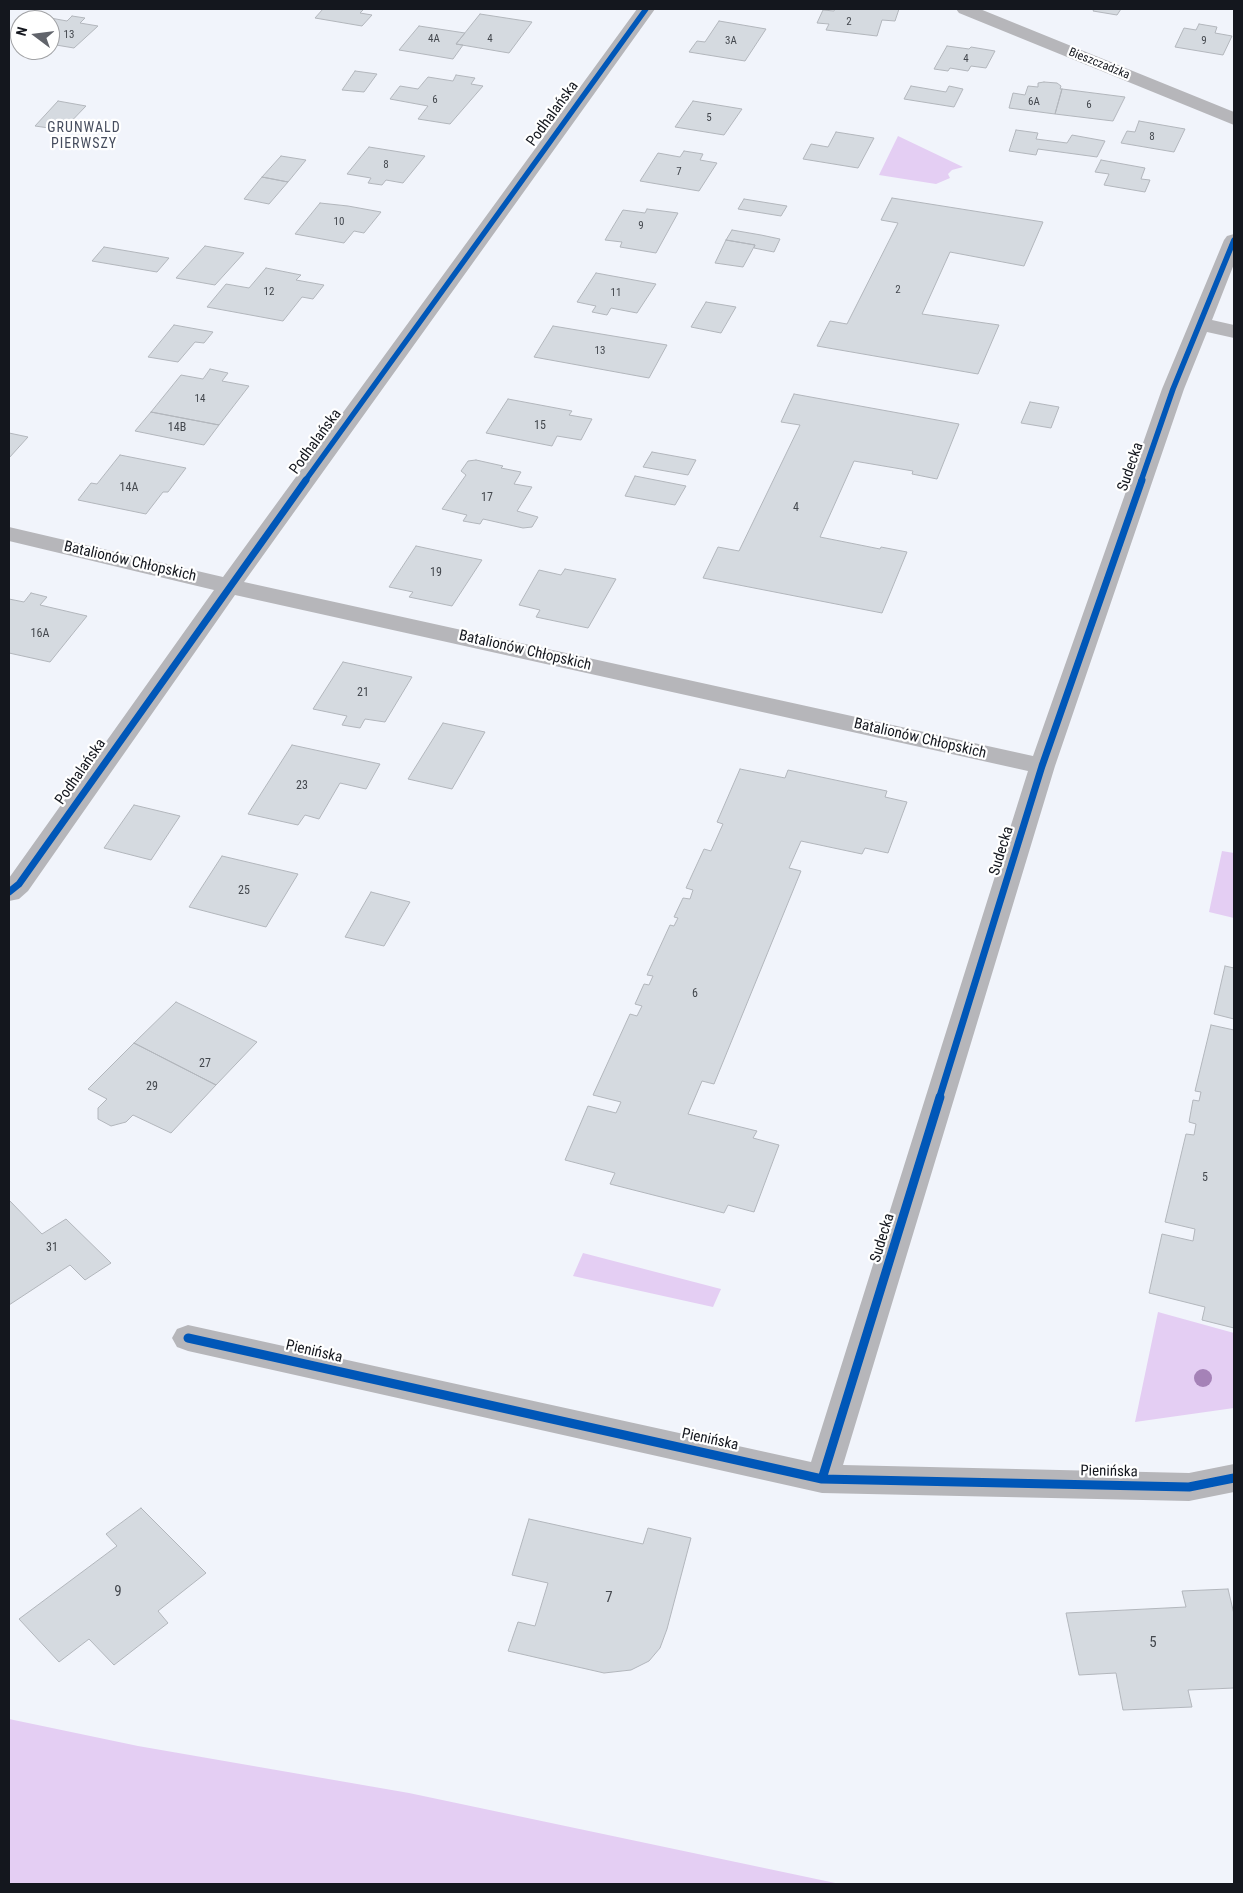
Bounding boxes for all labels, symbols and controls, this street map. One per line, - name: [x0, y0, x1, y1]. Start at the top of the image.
- north arrow: [10, 10, 60, 60]
- house number: 2: [846, 15, 852, 29]
- text: N: [13, 25, 30, 38]
- house number: 13: [64, 28, 74, 42]
- house number: 4A: [428, 32, 440, 46]
- house number: 4: [487, 32, 493, 46]
- house number: 3A: [725, 34, 737, 48]
- house number: 9: [1201, 34, 1207, 48]
- street label: Bieszczadzka: [1066, 45, 1132, 83]
- house number: 4: [963, 52, 969, 66]
- street label: Podhalańska: [523, 78, 583, 150]
- house number: 6: [432, 93, 438, 107]
- house number: 6A: [1028, 95, 1040, 109]
- house number: 6: [1086, 98, 1092, 112]
- house number: 5: [706, 111, 712, 125]
- district label: GRUNWALD PIERWSZY: [46, 120, 122, 152]
- house number: 8: [1149, 130, 1155, 144]
- house number: 8: [383, 158, 389, 172]
- house number: 7: [676, 165, 682, 179]
- house number: 10: [334, 215, 344, 229]
- house number: 9: [638, 219, 644, 233]
- house number: 2: [895, 283, 901, 297]
- house number: 12: [264, 285, 274, 299]
- house number: 11: [611, 286, 621, 300]
- house number: 13: [595, 344, 605, 358]
- house number: 14: [195, 392, 205, 406]
- street label: Podhalańska: [286, 406, 346, 478]
- house number: 15: [534, 419, 546, 433]
- house number: 14B: [168, 421, 186, 435]
- street label: Sudecka: [1114, 440, 1148, 494]
- house number: 14A: [120, 481, 138, 495]
- house number: 17: [481, 491, 493, 505]
- house number: 4: [793, 501, 799, 515]
- street label: Batalionów Chłopskich: [62, 538, 198, 586]
- house number: 19: [430, 566, 442, 580]
- house number: 16A: [31, 627, 49, 641]
- street label: Batalionów Chłopskich: [457, 627, 593, 675]
- house number: 21: [357, 686, 369, 700]
- street label: Batalionów Chłopskich: [852, 715, 988, 763]
- street label: Podhalańska: [52, 736, 110, 808]
- house number: 23: [296, 779, 308, 793]
- street label: Sudecka: [986, 824, 1018, 878]
- house number: 25: [238, 884, 250, 898]
- house number: 6: [692, 987, 698, 1001]
- house number: 27: [199, 1057, 211, 1071]
- house number: 29: [146, 1080, 158, 1094]
- house number: 5: [1202, 1171, 1208, 1185]
- street label: Sudecka: [867, 1211, 899, 1265]
- house number: 31: [46, 1241, 58, 1255]
- street label: Pienińska: [284, 1337, 344, 1367]
- street label: Pienińska: [680, 1425, 740, 1455]
- street label: Pienińska: [1080, 1462, 1138, 1482]
- house number: 9: [114, 1583, 122, 1601]
- house number: 7: [605, 1589, 613, 1607]
- house number: 5: [1149, 1634, 1157, 1652]

